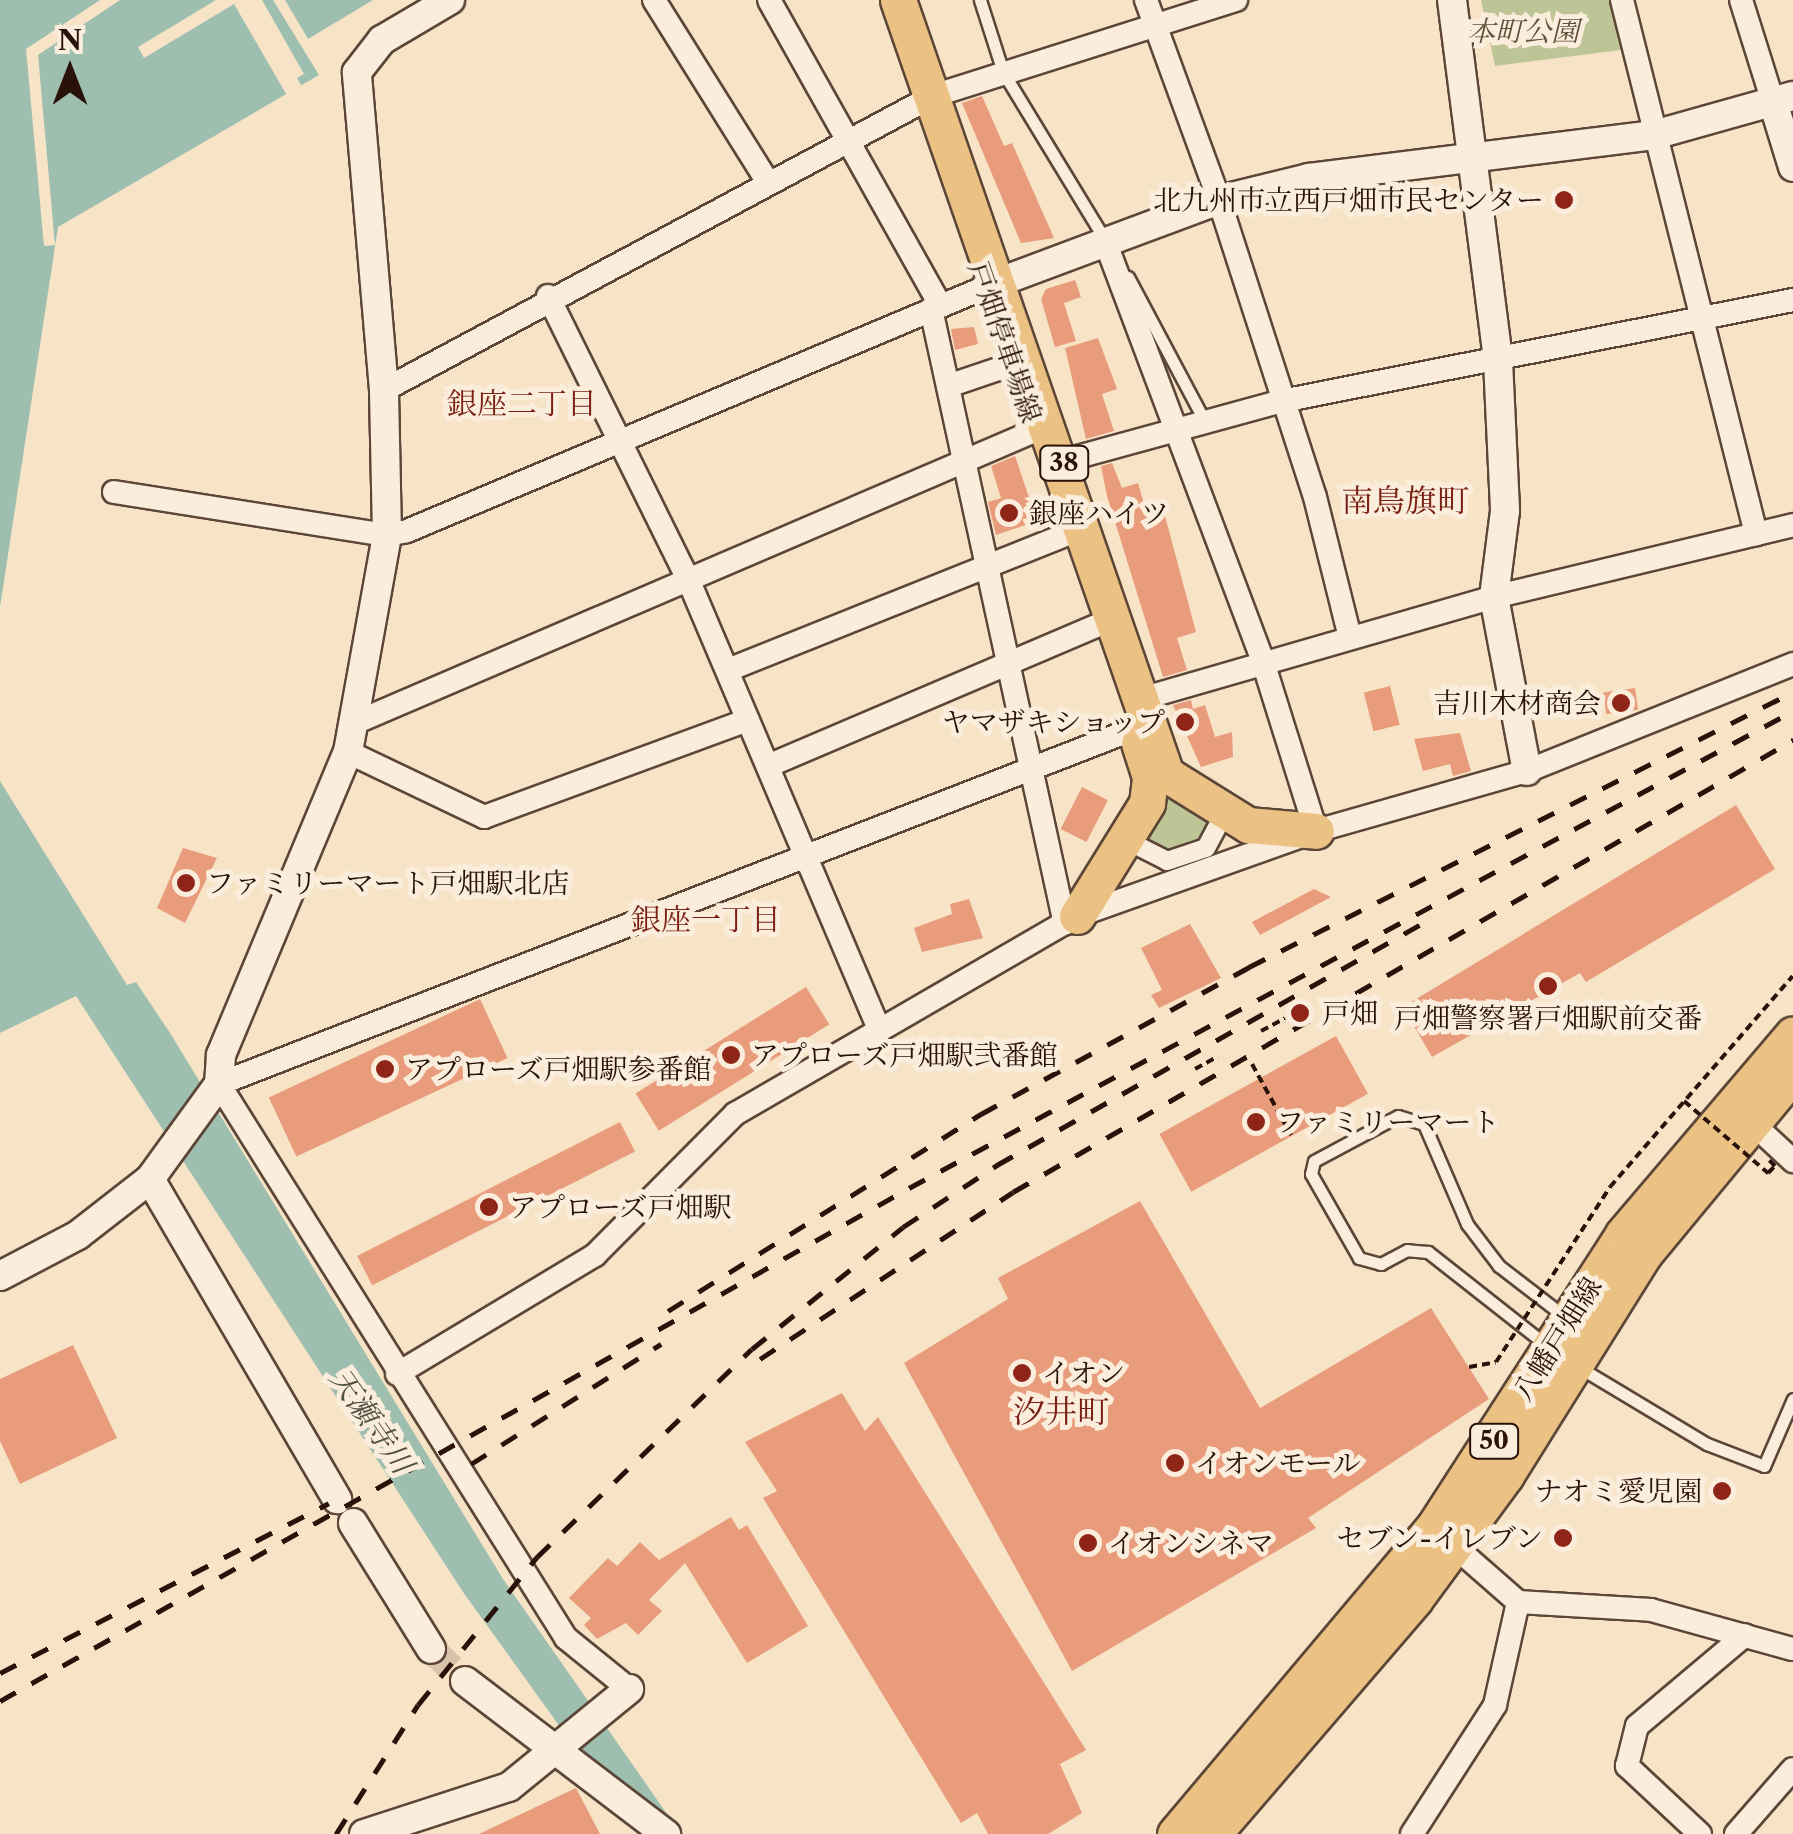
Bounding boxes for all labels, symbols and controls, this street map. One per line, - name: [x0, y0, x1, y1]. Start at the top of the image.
- park label: 本町公園: [1467, 14, 1579, 48]
- north arrow: [20, 20, 120, 120]
- text: N: [58, 23, 82, 57]
- place label: 北九州市立西戸畑市民センター: [1152, 183, 1544, 217]
- marker: 北九州市立西戸畑市民センター: [1553, 189, 1575, 211]
- street label: 戸畑停車場線: [962, 257, 1048, 427]
- district label: 銀座二丁目: [447, 386, 597, 422]
- road number: 38: [1039, 443, 1089, 483]
- district label: 南鳥旗町: [1341, 482, 1469, 520]
- place label: 銀座ハイツ: [1029, 496, 1169, 530]
- marker: 銀座ハイツ: [998, 502, 1020, 524]
- place label: 吉川木材商会: [1433, 686, 1601, 720]
- marker: 吉川木材商会: [1610, 692, 1632, 714]
- place label: ヤマザキショップ: [941, 705, 1165, 739]
- marker: ヤマザキショップ: [1174, 711, 1196, 733]
- place label: ファミリーマート戸畑駅北店: [206, 866, 570, 900]
- marker: ファミリーマート戸畑駅北店: [175, 872, 197, 894]
- district label: 銀座一丁目: [631, 902, 781, 938]
- marker: 戸畑警察署戸畑駅前交番: [1537, 975, 1559, 997]
- place label: 戸畑: [1322, 996, 1378, 1030]
- marker: 戸畑: [1287, 1000, 1313, 1026]
- place label: 戸畑警察署戸畑駅前交番: [1394, 1001, 1702, 1035]
- place label: アプローズ戸畑駅弐番館: [751, 1038, 1059, 1072]
- marker: アプローズ戸畑駅弐番館: [720, 1044, 742, 1066]
- place label: アプローズ戸畑駅参番館: [405, 1052, 713, 1086]
- marker: アプローズ戸畑駅参番館: [374, 1058, 396, 1080]
- place label: ファミリーマート: [1276, 1105, 1500, 1139]
- marker: ファミリーマート: [1245, 1111, 1267, 1133]
- place label: アプローズ戸畑駅: [509, 1190, 733, 1224]
- marker: アプローズ戸畑駅: [478, 1196, 500, 1218]
- street label: 八幡戸畑線: [1506, 1271, 1608, 1407]
- place label: イオン: [1042, 1356, 1126, 1390]
- water label: 天瀬寺川: [322, 1362, 420, 1480]
- marker: イオン: [1011, 1362, 1033, 1384]
- district label: 汐井町: [1013, 1393, 1109, 1431]
- road number: 50: [1469, 1421, 1519, 1461]
- place label: イオンモール: [1195, 1446, 1362, 1480]
- marker: イオンモール: [1164, 1452, 1186, 1474]
- place label: ナオミ愛児園: [1534, 1474, 1702, 1508]
- marker: ナオミ愛児園: [1711, 1480, 1733, 1502]
- place label: セブン-イレブン: [1334, 1521, 1543, 1555]
- place label: イオンシネマ: [1108, 1526, 1276, 1560]
- marker: セブン-イレブン: [1552, 1527, 1574, 1549]
- marker: イオンシネマ: [1077, 1532, 1099, 1554]

